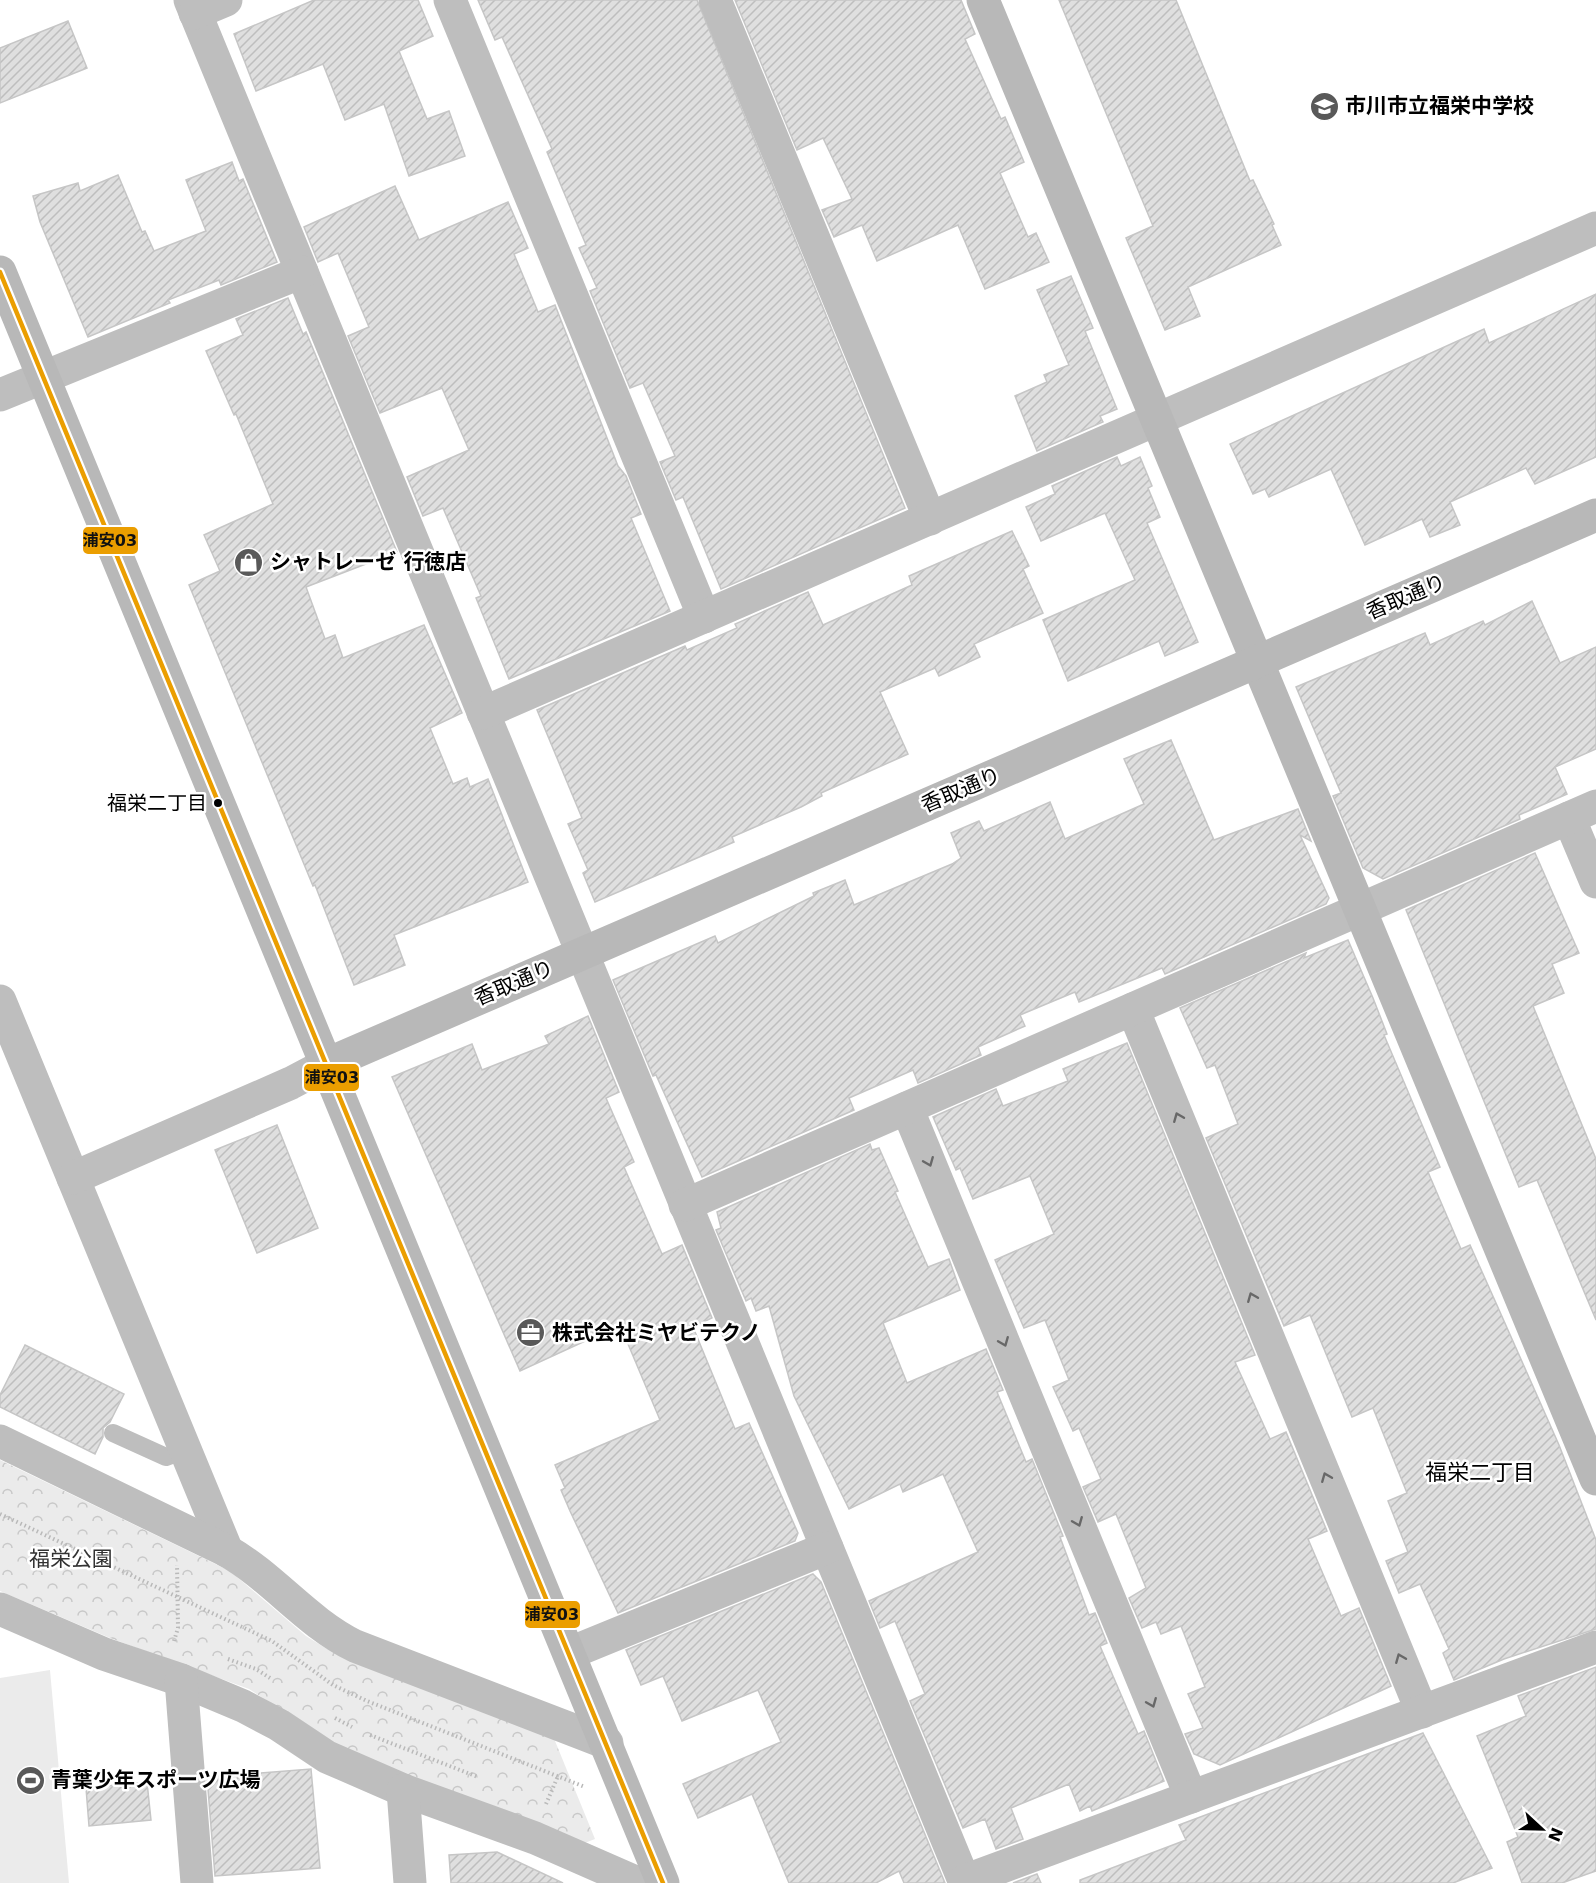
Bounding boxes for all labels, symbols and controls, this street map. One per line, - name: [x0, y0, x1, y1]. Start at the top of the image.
- school or university icon: 市川市立福栄中学校: [1308, 90, 1340, 122]
- place label: 市川市立福栄中学校: [1345, 94, 1534, 118]
- line badge: 浦安03: [82, 526, 139, 555]
- text: 浦安03: [83, 531, 137, 550]
- shop icon: シャトレーゼ 行徳店: [233, 546, 265, 578]
- place label: シャトレーゼ 行徳店: [270, 550, 466, 574]
- street label: 香取通り: [1363, 570, 1449, 624]
- street label: 香取通り: [918, 763, 1004, 817]
- place label: 福栄二丁目: [107, 791, 207, 815]
- marker: 福栄二丁目: [212, 797, 224, 809]
- street label: 香取通り: [471, 956, 557, 1010]
- line badge: 浦安03: [303, 1063, 360, 1092]
- text: 浦安03: [305, 1068, 359, 1087]
- one-way arrow: [1173, 1112, 1185, 1123]
- one-way arrow: [922, 1155, 934, 1166]
- one-way arrow: [1247, 1292, 1259, 1303]
- office icon: 株式会社ミヤビテクノ: [515, 1317, 547, 1349]
- place label: 株式会社ミヤビテクノ: [552, 1321, 761, 1345]
- one-way arrow: [997, 1336, 1009, 1347]
- district label: 福栄二丁目: [1425, 1460, 1535, 1485]
- one-way arrow: [1321, 1473, 1333, 1484]
- one-way arrow: [1071, 1516, 1083, 1527]
- park label: 福栄公園: [29, 1547, 113, 1571]
- line badge: 浦安03: [524, 1600, 581, 1629]
- text: 浦安03: [525, 1605, 579, 1624]
- one-way arrow: [1395, 1653, 1407, 1664]
- one-way arrow: [1145, 1696, 1157, 1707]
- sports icon: 青葉少年スポーツ広場: [14, 1764, 46, 1796]
- place label: 青葉少年スポーツ広場: [51, 1768, 261, 1792]
- north arrow: [1512, 1799, 1572, 1859]
- text: N: [1544, 1825, 1567, 1844]

